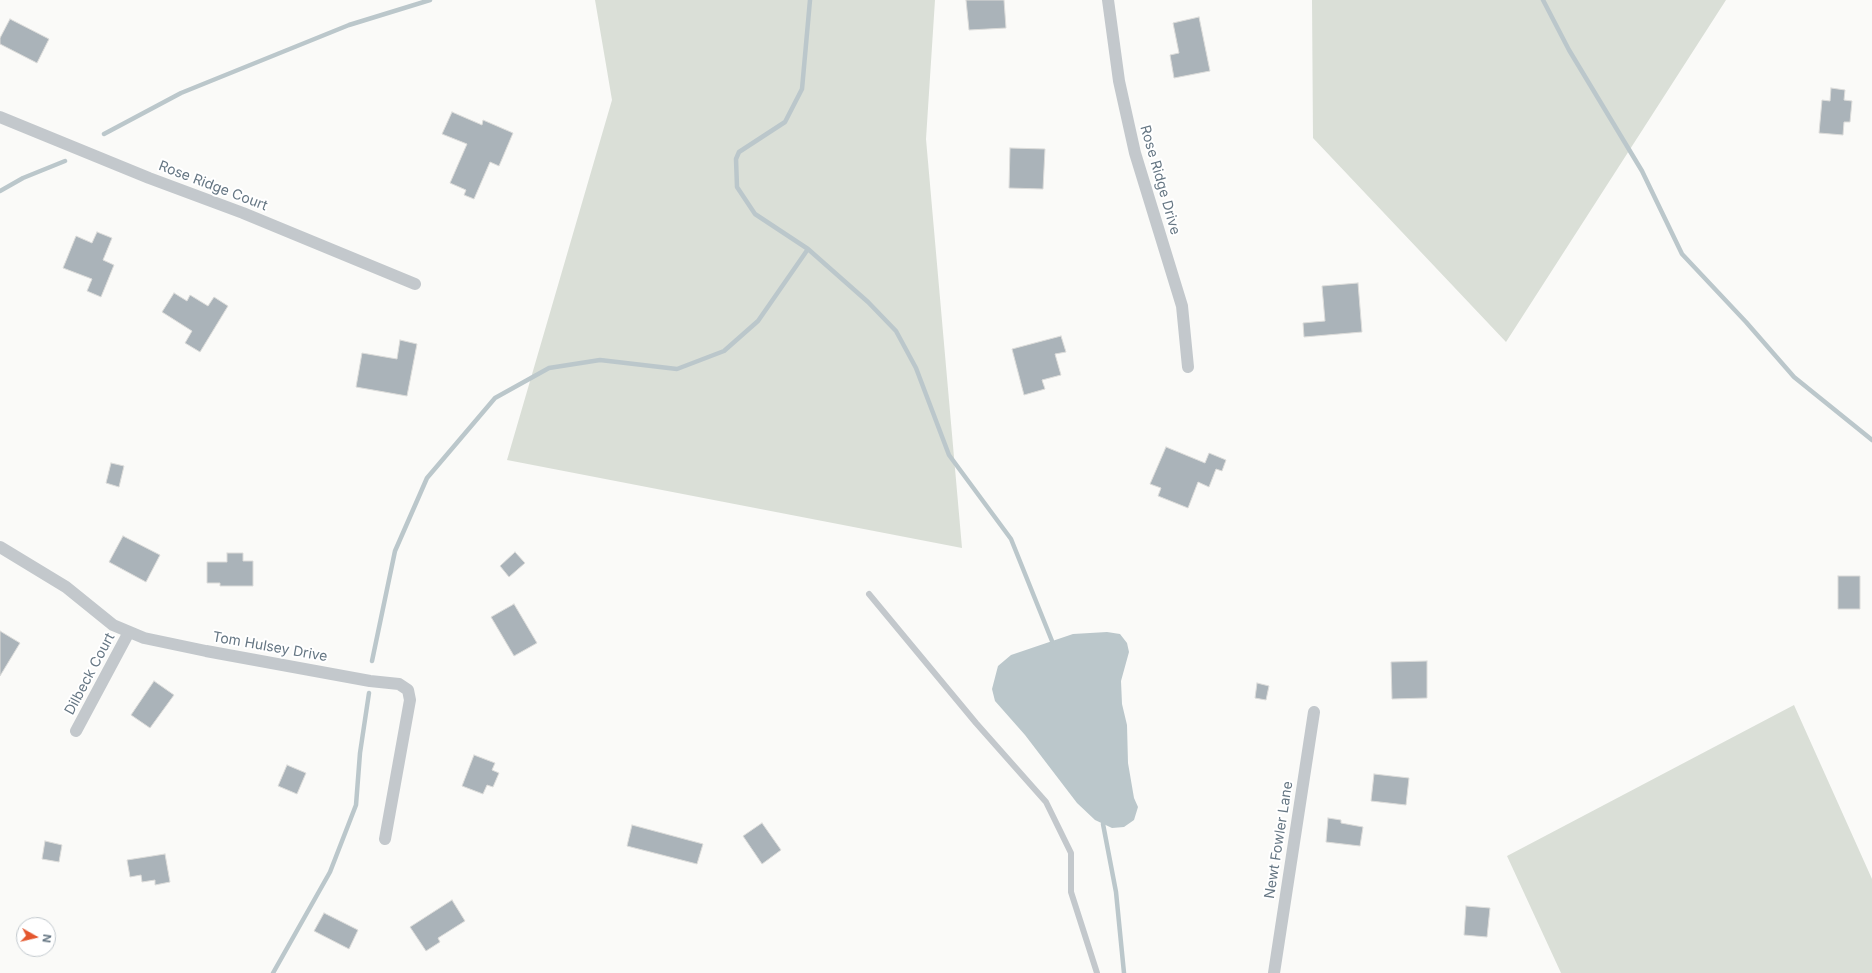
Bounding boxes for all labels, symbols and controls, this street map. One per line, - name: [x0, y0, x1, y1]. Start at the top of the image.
- street label: Rose Ridge Drive: [1136, 123, 1184, 237]
- street label: Rose Ridge Court: [156, 157, 270, 215]
- street label: Tom Hulsey Drive: [211, 629, 329, 665]
- street label: Dilbeck Court: [61, 630, 119, 718]
- street label: Newt Fowler Lane: [1261, 780, 1297, 900]
- north arrow: [16, 917, 56, 957]
- text: N: [39, 933, 54, 944]

